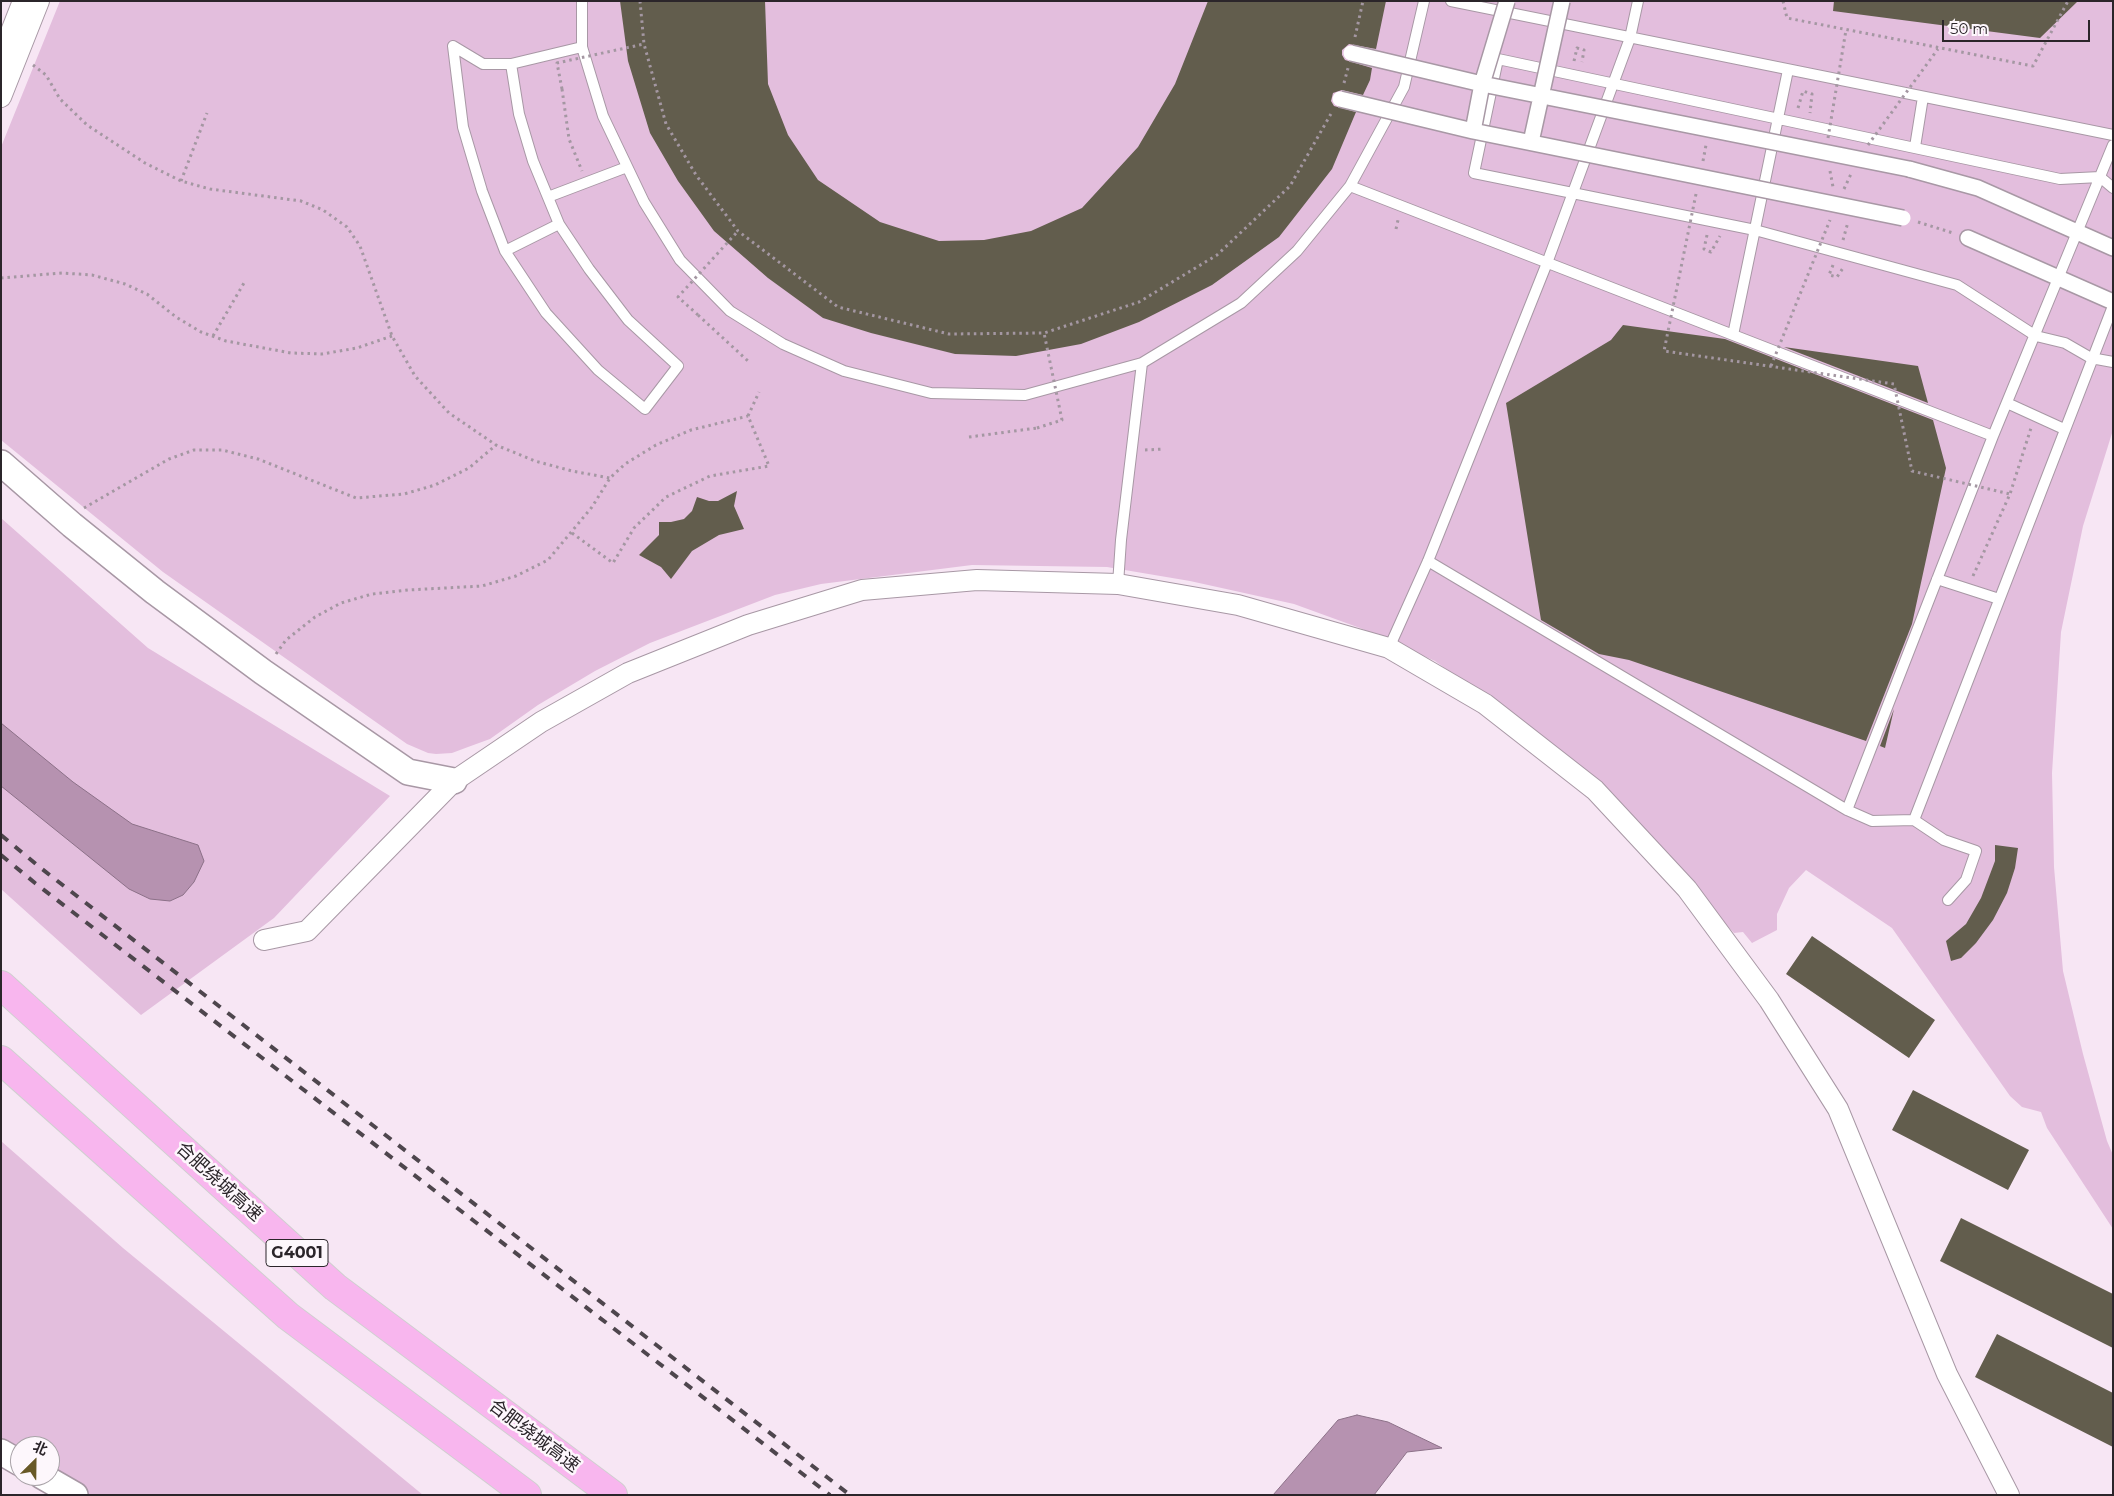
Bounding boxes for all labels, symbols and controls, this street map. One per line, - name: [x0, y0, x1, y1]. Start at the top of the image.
- scale bar: [1944, 10, 2092, 42]
- text: 50 m: [1950, 19, 1988, 38]
- street label: 合肥绕城高速: [172, 1138, 266, 1226]
- road number: G4001: [266, 1240, 328, 1266]
- street label: 合肥绕城高速: [484, 1395, 584, 1477]
- north arrow: [10, 1436, 60, 1486]
- text: 北: [31, 1437, 50, 1459]

